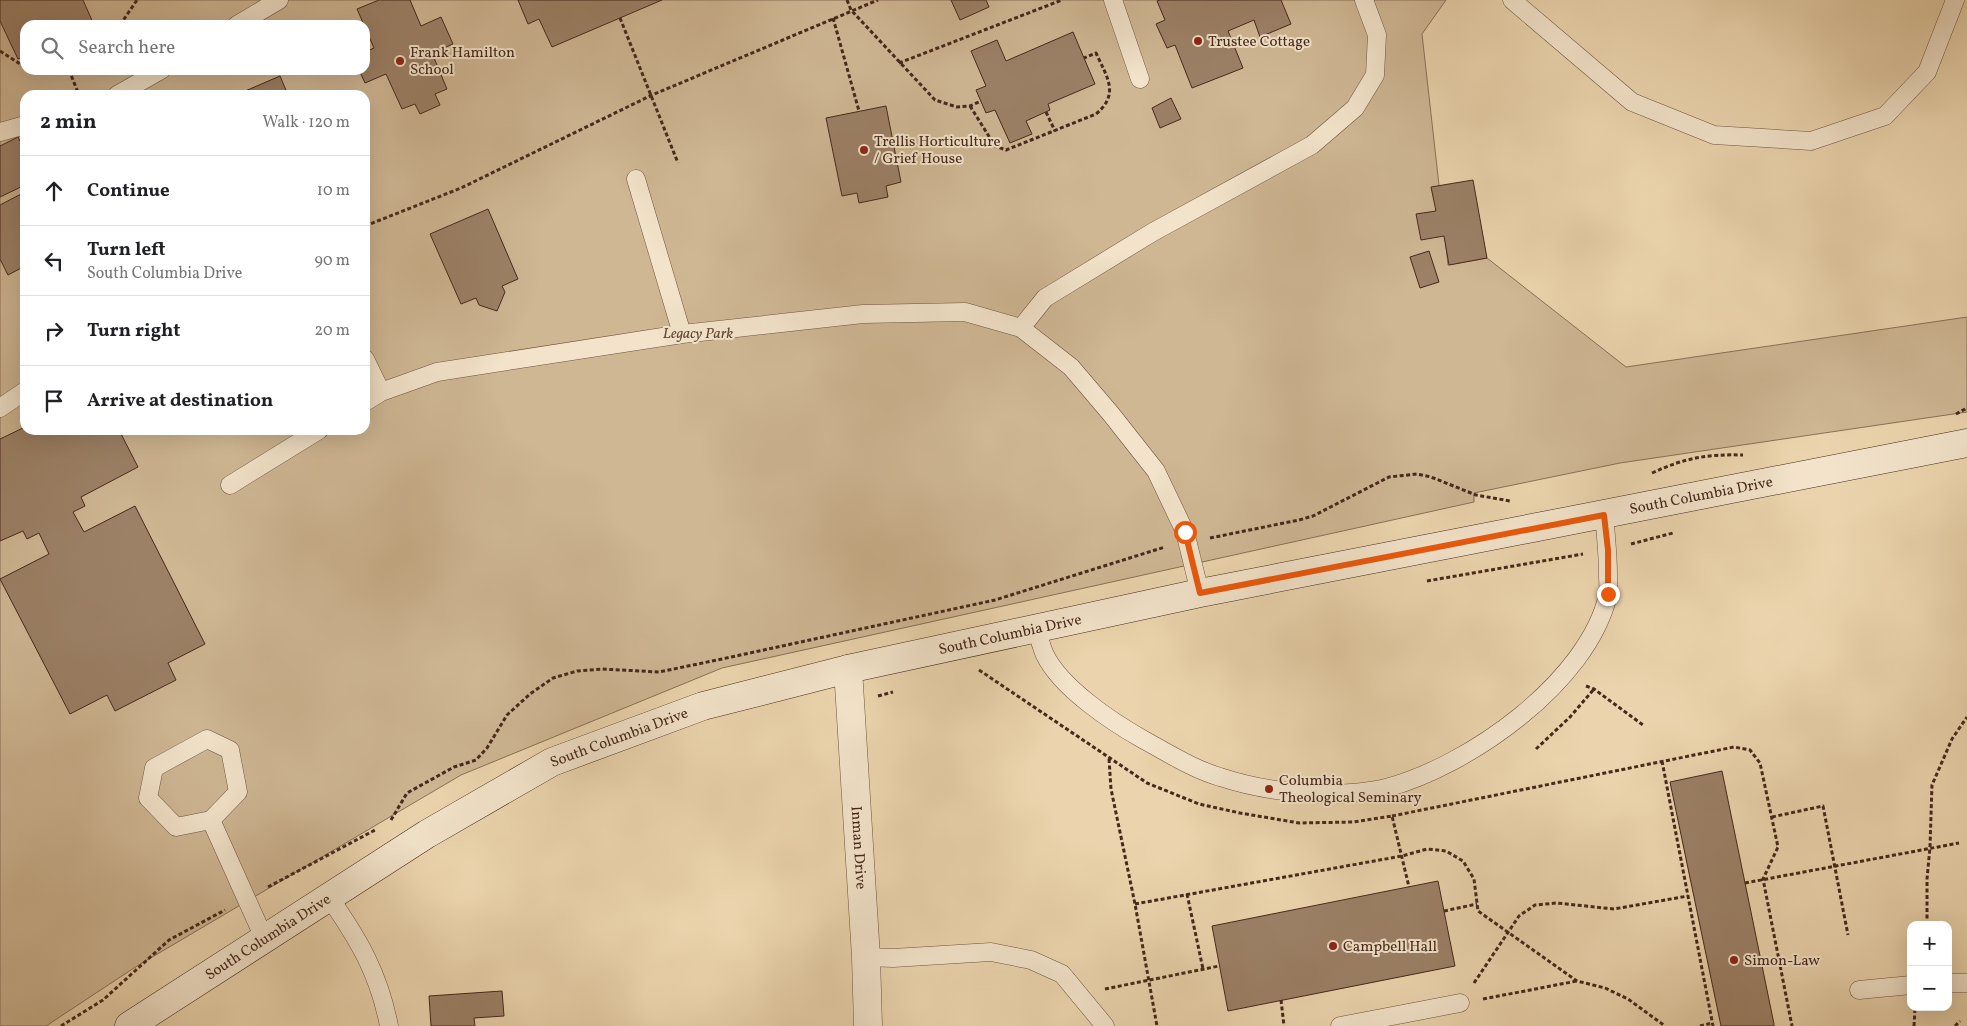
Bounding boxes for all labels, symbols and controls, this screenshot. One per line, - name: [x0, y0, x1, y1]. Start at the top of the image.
- search box: [20, 20, 370, 75]
- place label: Trustee Cottage: [1208, 32, 1310, 53]
- icon: search: [38, 34, 66, 62]
- text: Search here: [78, 35, 175, 61]
- marker: Trustee Cottage: [1192, 35, 1204, 47]
- place label: Frank Hamilton School: [410, 43, 515, 81]
- marker: Frank Hamilton School: [394, 55, 406, 67]
- text: 2 min: [40, 108, 97, 137]
- text: Walk · 120 m: [262, 112, 350, 134]
- place label: Trellis Horticulture / Grief House: [874, 132, 1001, 170]
- marker: Trellis Horticulture / Grief House: [858, 144, 870, 156]
- icon: ahead: [40, 177, 68, 205]
- text: Continue: [87, 178, 170, 204]
- text: 10 m: [317, 180, 350, 202]
- text: Turn left: [87, 237, 166, 263]
- icon: left: [40, 247, 68, 275]
- text: 90 m: [314, 250, 350, 272]
- text: South Columbia Drive: [87, 263, 242, 285]
- icon: right: [40, 317, 68, 345]
- text: Turn right: [87, 318, 180, 344]
- text: 20 m: [315, 320, 350, 342]
- park label: Legacy Park: [663, 324, 733, 345]
- icon: arrive: [40, 387, 68, 415]
- text: Arrive at destination: [87, 388, 273, 414]
- street label: South Columbia Drive: [1628, 472, 1775, 521]
- route start: [1174, 521, 1197, 544]
- route end: [1597, 583, 1620, 606]
- street label: South Columbia Drive: [937, 610, 1084, 661]
- street label: South Columbia Drive: [547, 703, 691, 774]
- place label: Columbia Theological Seminary: [1279, 771, 1422, 809]
- marker: Columbia Theological Seminary: [1263, 783, 1275, 795]
- street label: Inman Drive: [845, 805, 871, 890]
- street label: South Columbia Drive: [202, 890, 335, 986]
- map controls: [1907, 921, 1952, 1011]
- button: +: [1907, 921, 1952, 966]
- place label: Campbell Hall: [1343, 937, 1437, 958]
- marker: Campbell Hall: [1327, 940, 1339, 952]
- place label: Simon-Law: [1744, 951, 1820, 972]
- marker: Simon-Law: [1728, 954, 1740, 966]
- button: −: [1907, 966, 1952, 1011]

